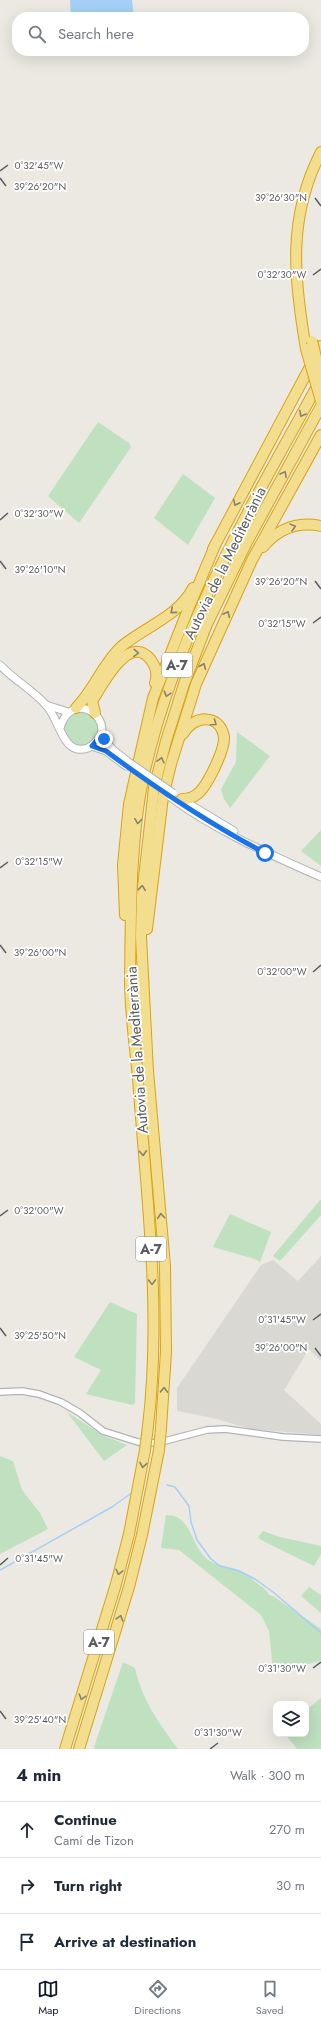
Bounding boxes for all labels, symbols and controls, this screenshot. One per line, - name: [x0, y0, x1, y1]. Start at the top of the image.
- search box: [12, 12, 309, 56]
- icon: search: [26, 23, 48, 45]
- text: Search here: [58, 23, 134, 45]
- text: 0°32'45"W: [15, 158, 63, 173]
- text: 39°26'20"N: [14, 179, 66, 194]
- text: 39°26'30"N: [255, 190, 307, 205]
- text: 0°32'30"W: [258, 267, 306, 282]
- one-way arrow: [300, 410, 307, 417]
- one-way arrow: [279, 471, 286, 478]
- street label: Autovia de la Mediterrània: [178, 483, 272, 643]
- one-way arrow: [233, 499, 241, 507]
- text: 0°32'30"W: [15, 506, 63, 521]
- one-way arrow: [290, 523, 297, 531]
- text: 39°26'10"N: [14, 562, 66, 577]
- text: 39°26'20"N: [255, 574, 307, 589]
- one-way arrow: [170, 606, 178, 613]
- one-way arrow: [222, 610, 230, 618]
- text: 0°32'15"W: [258, 616, 306, 631]
- one-way arrow: [132, 649, 139, 658]
- road number: A-7: [162, 653, 192, 677]
- one-way arrow: [198, 663, 206, 671]
- one-way arrow: [163, 691, 172, 698]
- one-way arrow: [210, 719, 217, 726]
- route end: [95, 730, 113, 748]
- one-way arrow: [157, 757, 165, 763]
- one-way arrow: [134, 818, 143, 824]
- route start: [256, 844, 274, 862]
- text: 0°32'15"W: [15, 854, 63, 869]
- one-way arrow: [138, 885, 147, 891]
- text: 39°26'00"N: [14, 945, 66, 960]
- text: 0°32'00"W: [257, 964, 307, 979]
- street label: Autovia de la Mediterrània: [120, 966, 154, 1134]
- one-way arrow: [139, 1150, 148, 1156]
- text: 0°32'00"W: [14, 1203, 64, 1218]
- one-way arrow: [156, 1213, 165, 1219]
- road number: A-7: [136, 1237, 166, 1261]
- one-way arrow: [148, 1279, 156, 1285]
- text: 0°31'45"W: [258, 1312, 306, 1327]
- text: 39°25'50"N: [14, 1328, 66, 1343]
- text: 39°26'00"N: [255, 1340, 307, 1355]
- one-way arrow: [160, 1387, 169, 1393]
- one-way arrow: [139, 1461, 147, 1468]
- text: 0°31'45"W: [15, 1551, 63, 1566]
- one-way arrow: [115, 1568, 124, 1575]
- one-way arrow: [115, 1615, 124, 1622]
- road number: A-7: [84, 1630, 114, 1654]
- text: 0°31'30"W: [258, 1661, 306, 1676]
- one-way arrow: [78, 1693, 87, 1700]
- map controls: [273, 1701, 309, 1737]
- button: layers: [273, 1701, 309, 1737]
- text: 39°25'40"N: [14, 1712, 66, 1727]
- text: 0°31'30"W: [194, 1725, 242, 1740]
- text: 4 min: [16, 1763, 61, 1787]
- text: Walk · 300 m: [230, 1766, 305, 1785]
- text: Continue: [54, 1809, 117, 1831]
- icon: ahead: [16, 1819, 38, 1841]
- text: 270 m: [269, 1820, 305, 1839]
- text: Camí de Tizon: [54, 1831, 134, 1850]
- icon: right: [16, 1875, 38, 1897]
- text: Turn right: [54, 1875, 122, 1897]
- text: 30 m: [276, 1876, 305, 1895]
- icon: arrive: [16, 1931, 38, 1953]
- text: Arrive at destination: [54, 1931, 196, 1953]
- tab: Map: [37, 1978, 59, 2018]
- tab: Directions: [134, 1978, 181, 2018]
- tab: Saved: [256, 1978, 284, 2018]

